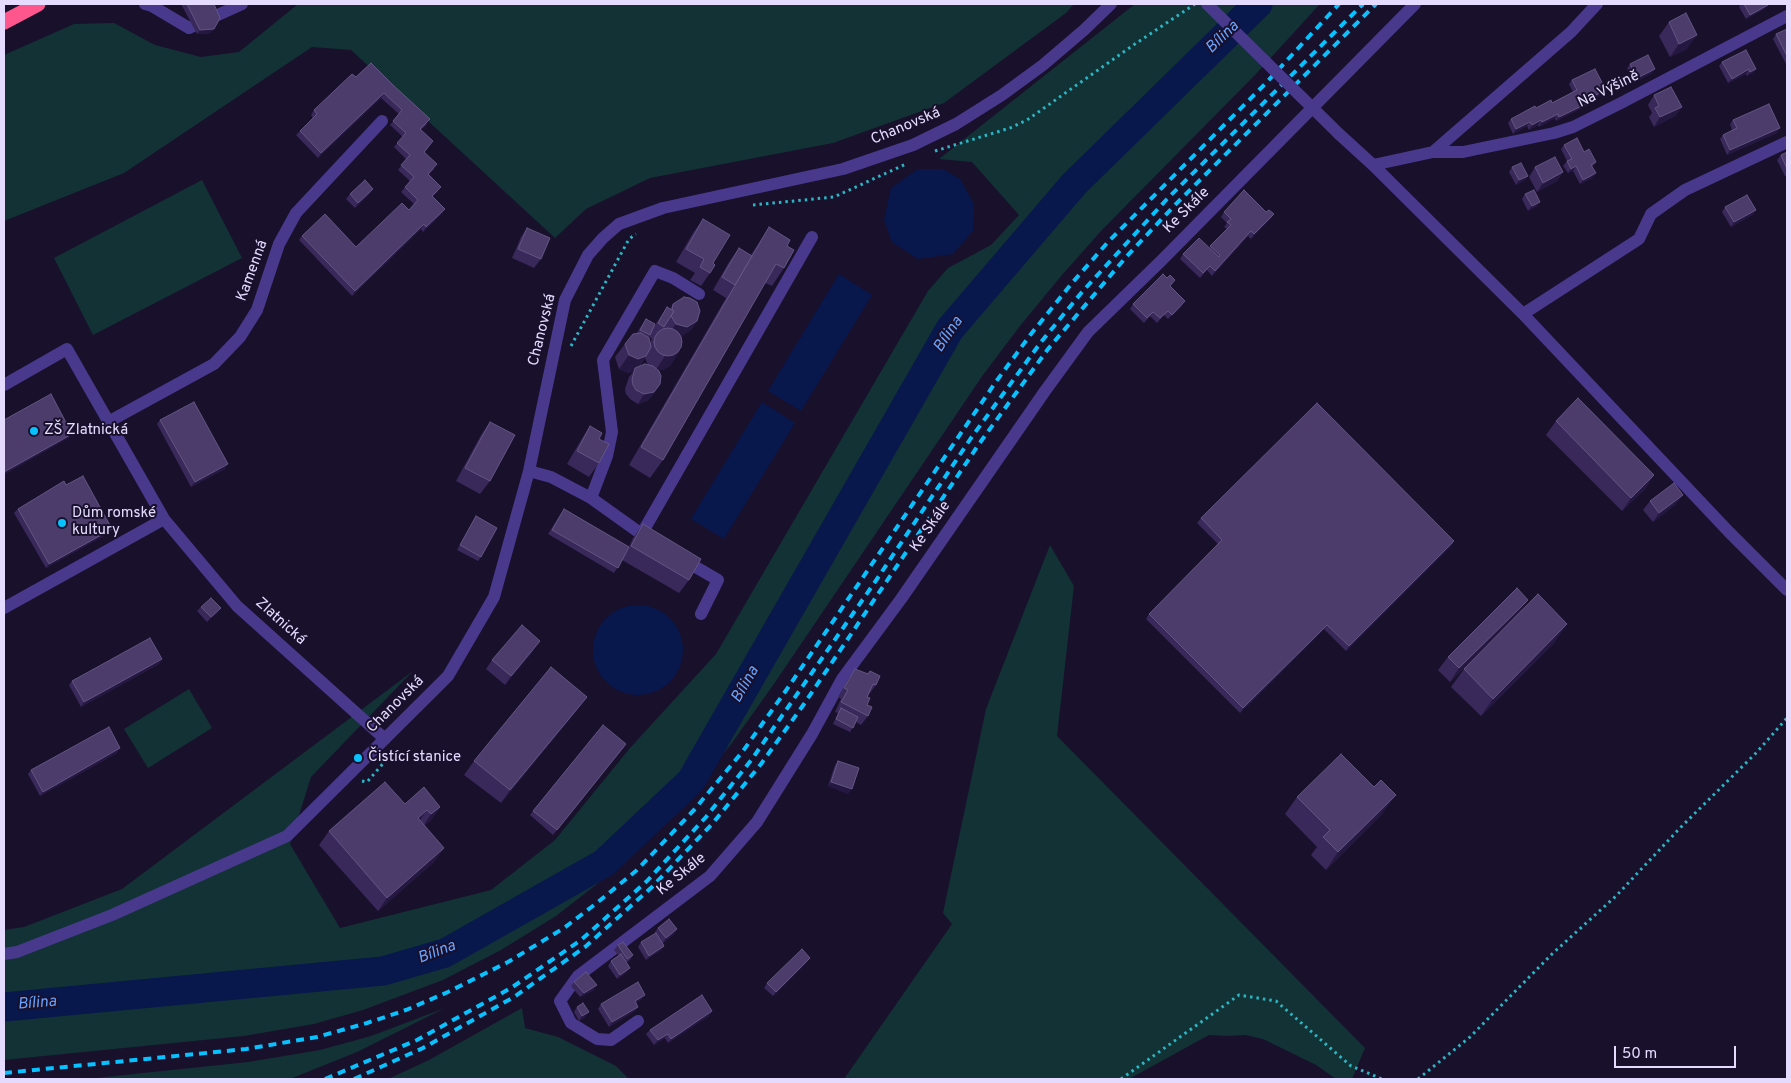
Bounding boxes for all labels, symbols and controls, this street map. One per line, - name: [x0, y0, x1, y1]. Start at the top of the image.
- water label: Bílina: [1202, 18, 1244, 58]
- street label: Na Výšině: [1575, 67, 1643, 113]
- street label: Chanovská: [869, 104, 943, 150]
- street label: Ke Skále: [1160, 184, 1214, 238]
- street label: Kamenná: [234, 238, 272, 304]
- street label: Chanovská: [525, 292, 561, 368]
- water label: Bílina: [930, 313, 968, 357]
- place label: ZŠ Zlatnická: [44, 422, 128, 440]
- marker: ZŠ Zlatnická: [28, 425, 40, 437]
- street label: Ke Skále: [907, 498, 955, 556]
- place label: Dům romské kultury: [72, 505, 156, 540]
- marker: Dům romské kultury: [56, 517, 68, 529]
- street label: Zlatnická: [251, 595, 309, 649]
- water label: Bílina: [728, 663, 764, 707]
- street label: Chanovská: [364, 673, 428, 737]
- place label: Čistící stanice: [368, 749, 461, 767]
- marker: Čistící stanice: [352, 752, 364, 764]
- street label: Ke Skále: [654, 850, 710, 900]
- water label: Bílina: [415, 937, 459, 969]
- water label: Bílina: [17, 993, 57, 1015]
- scale bar: [1616, 1036, 1738, 1068]
- text: 50 m: [1622, 1045, 1657, 1064]

